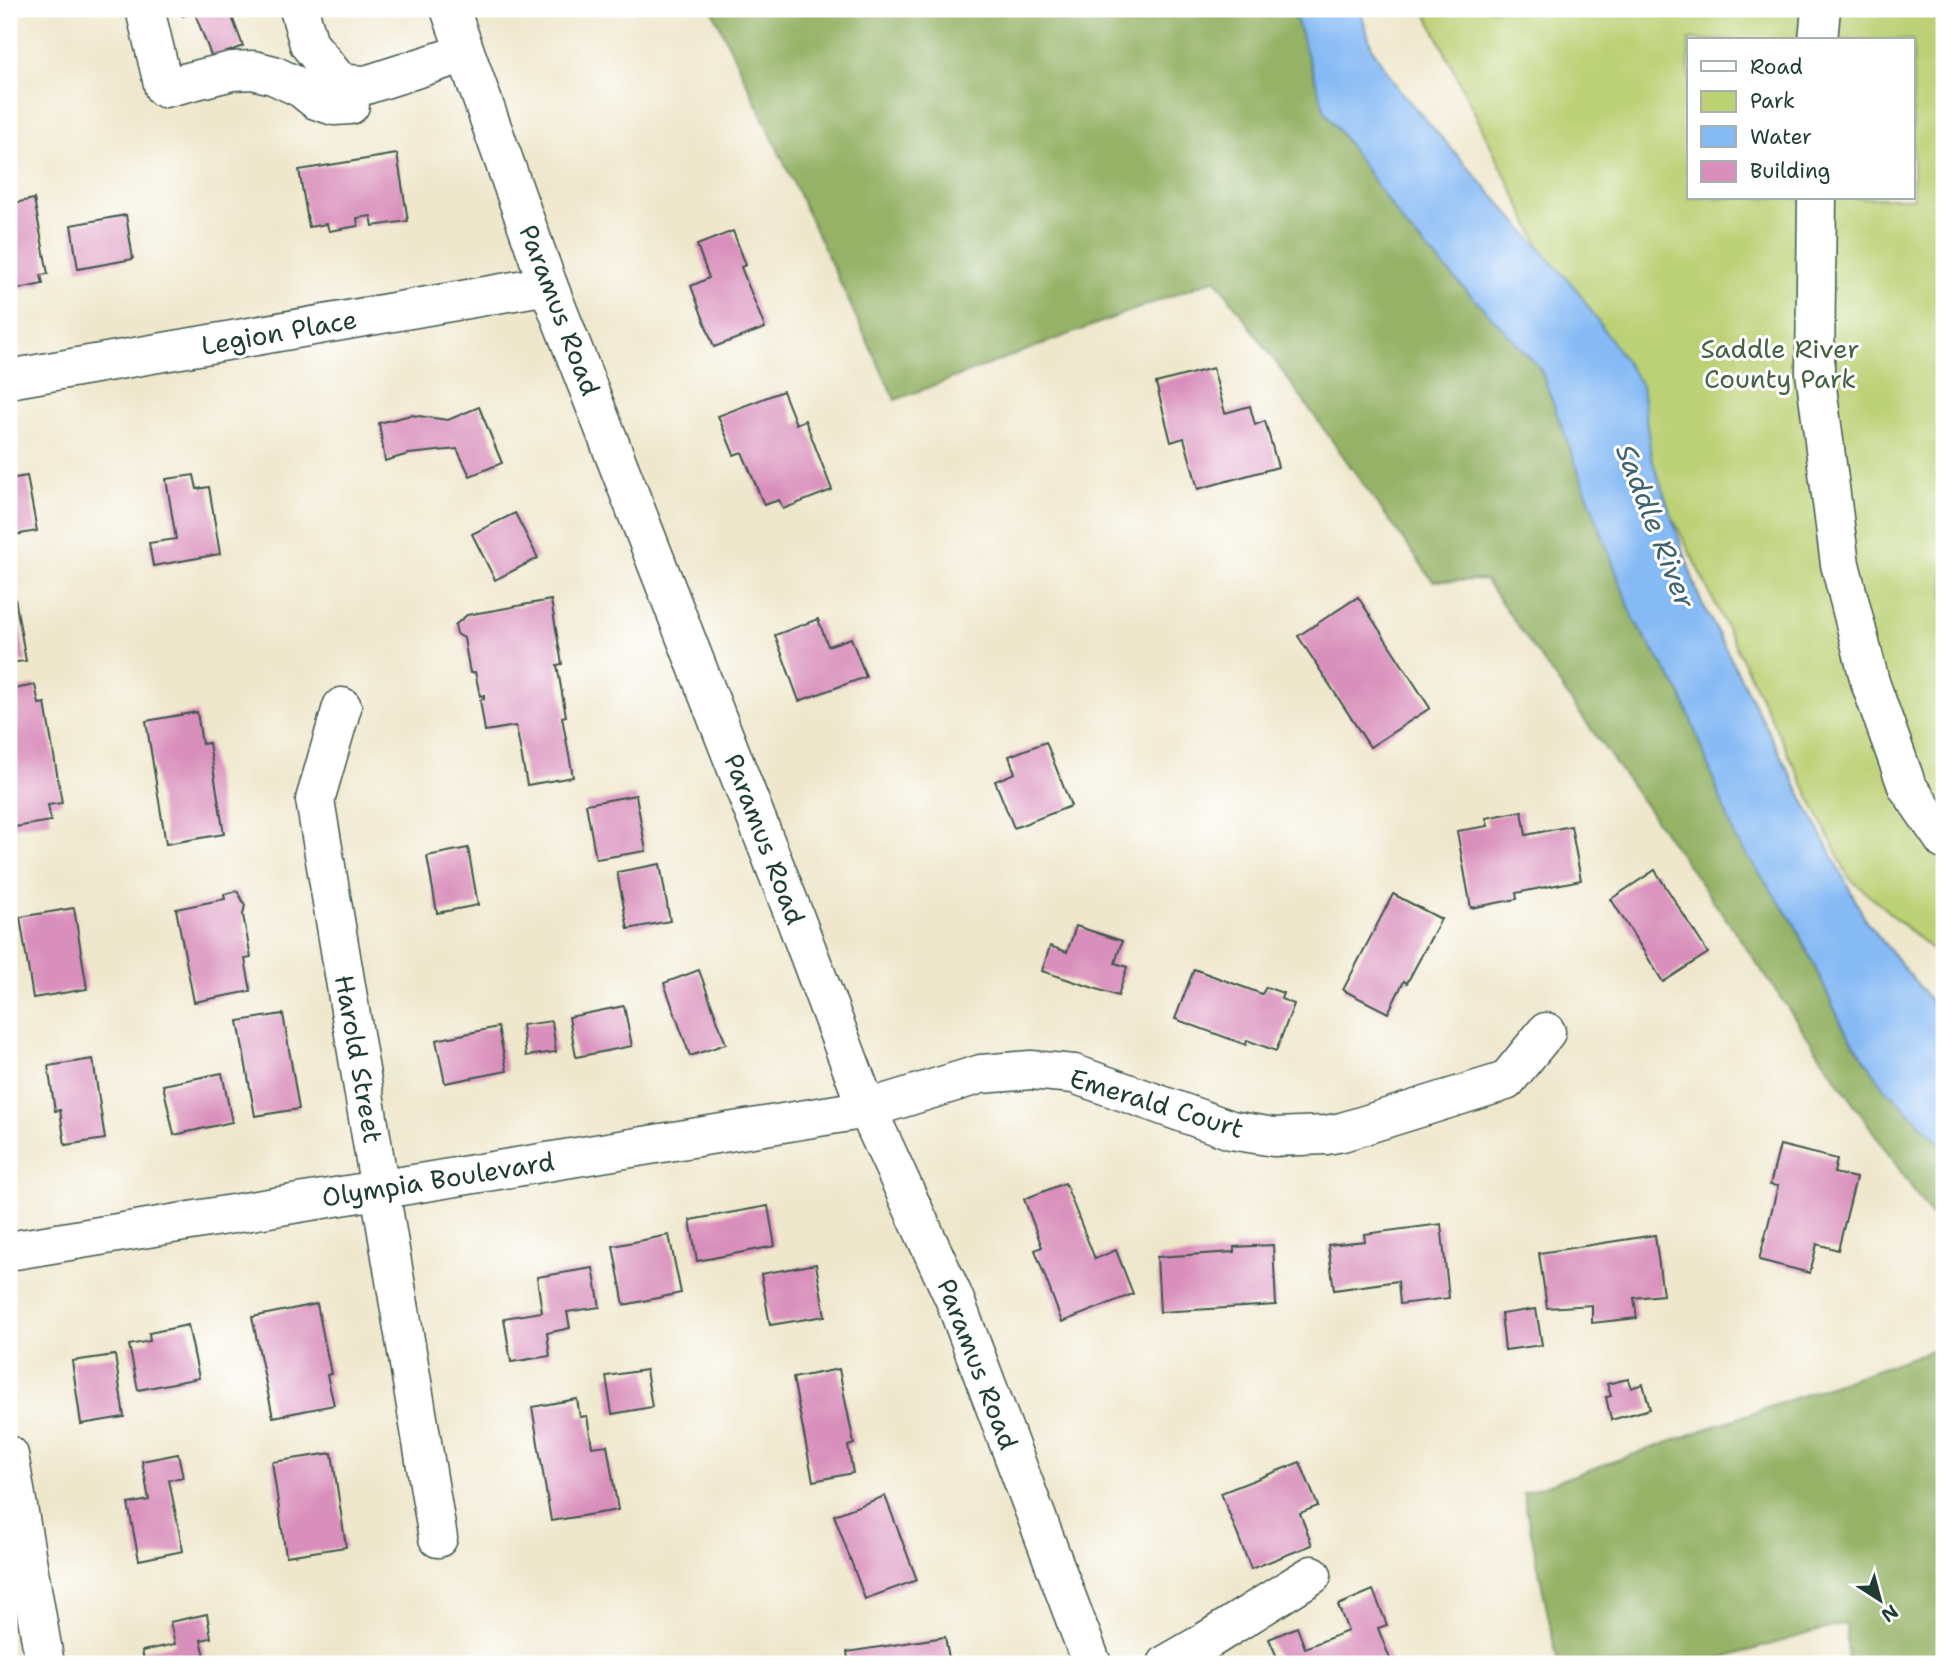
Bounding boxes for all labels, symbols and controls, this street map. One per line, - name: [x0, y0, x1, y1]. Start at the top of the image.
- legend: [1687, 38, 1914, 200]
- text: Road: [1750, 53, 1803, 81]
- text: Park: [1750, 87, 1795, 115]
- text: Water: [1750, 123, 1812, 151]
- text: Building: [1750, 157, 1830, 185]
- street label: Paramus Road: [511, 220, 609, 400]
- street label: Legion Place: [198, 301, 360, 363]
- park label: Saddle River County Park: [1701, 331, 1860, 396]
- water label: Saddle River: [1607, 438, 1705, 614]
- street label: Paramus Road: [716, 749, 814, 929]
- street label: Harold Street: [327, 972, 391, 1146]
- street label: Emerald Court: [1066, 1060, 1248, 1146]
- street label: Olympia Boulevard: [319, 1143, 557, 1215]
- street label: Paramus Road: [929, 1274, 1027, 1454]
- north arrow: [1844, 1564, 1914, 1634]
- text: N: [1876, 1599, 1903, 1628]

